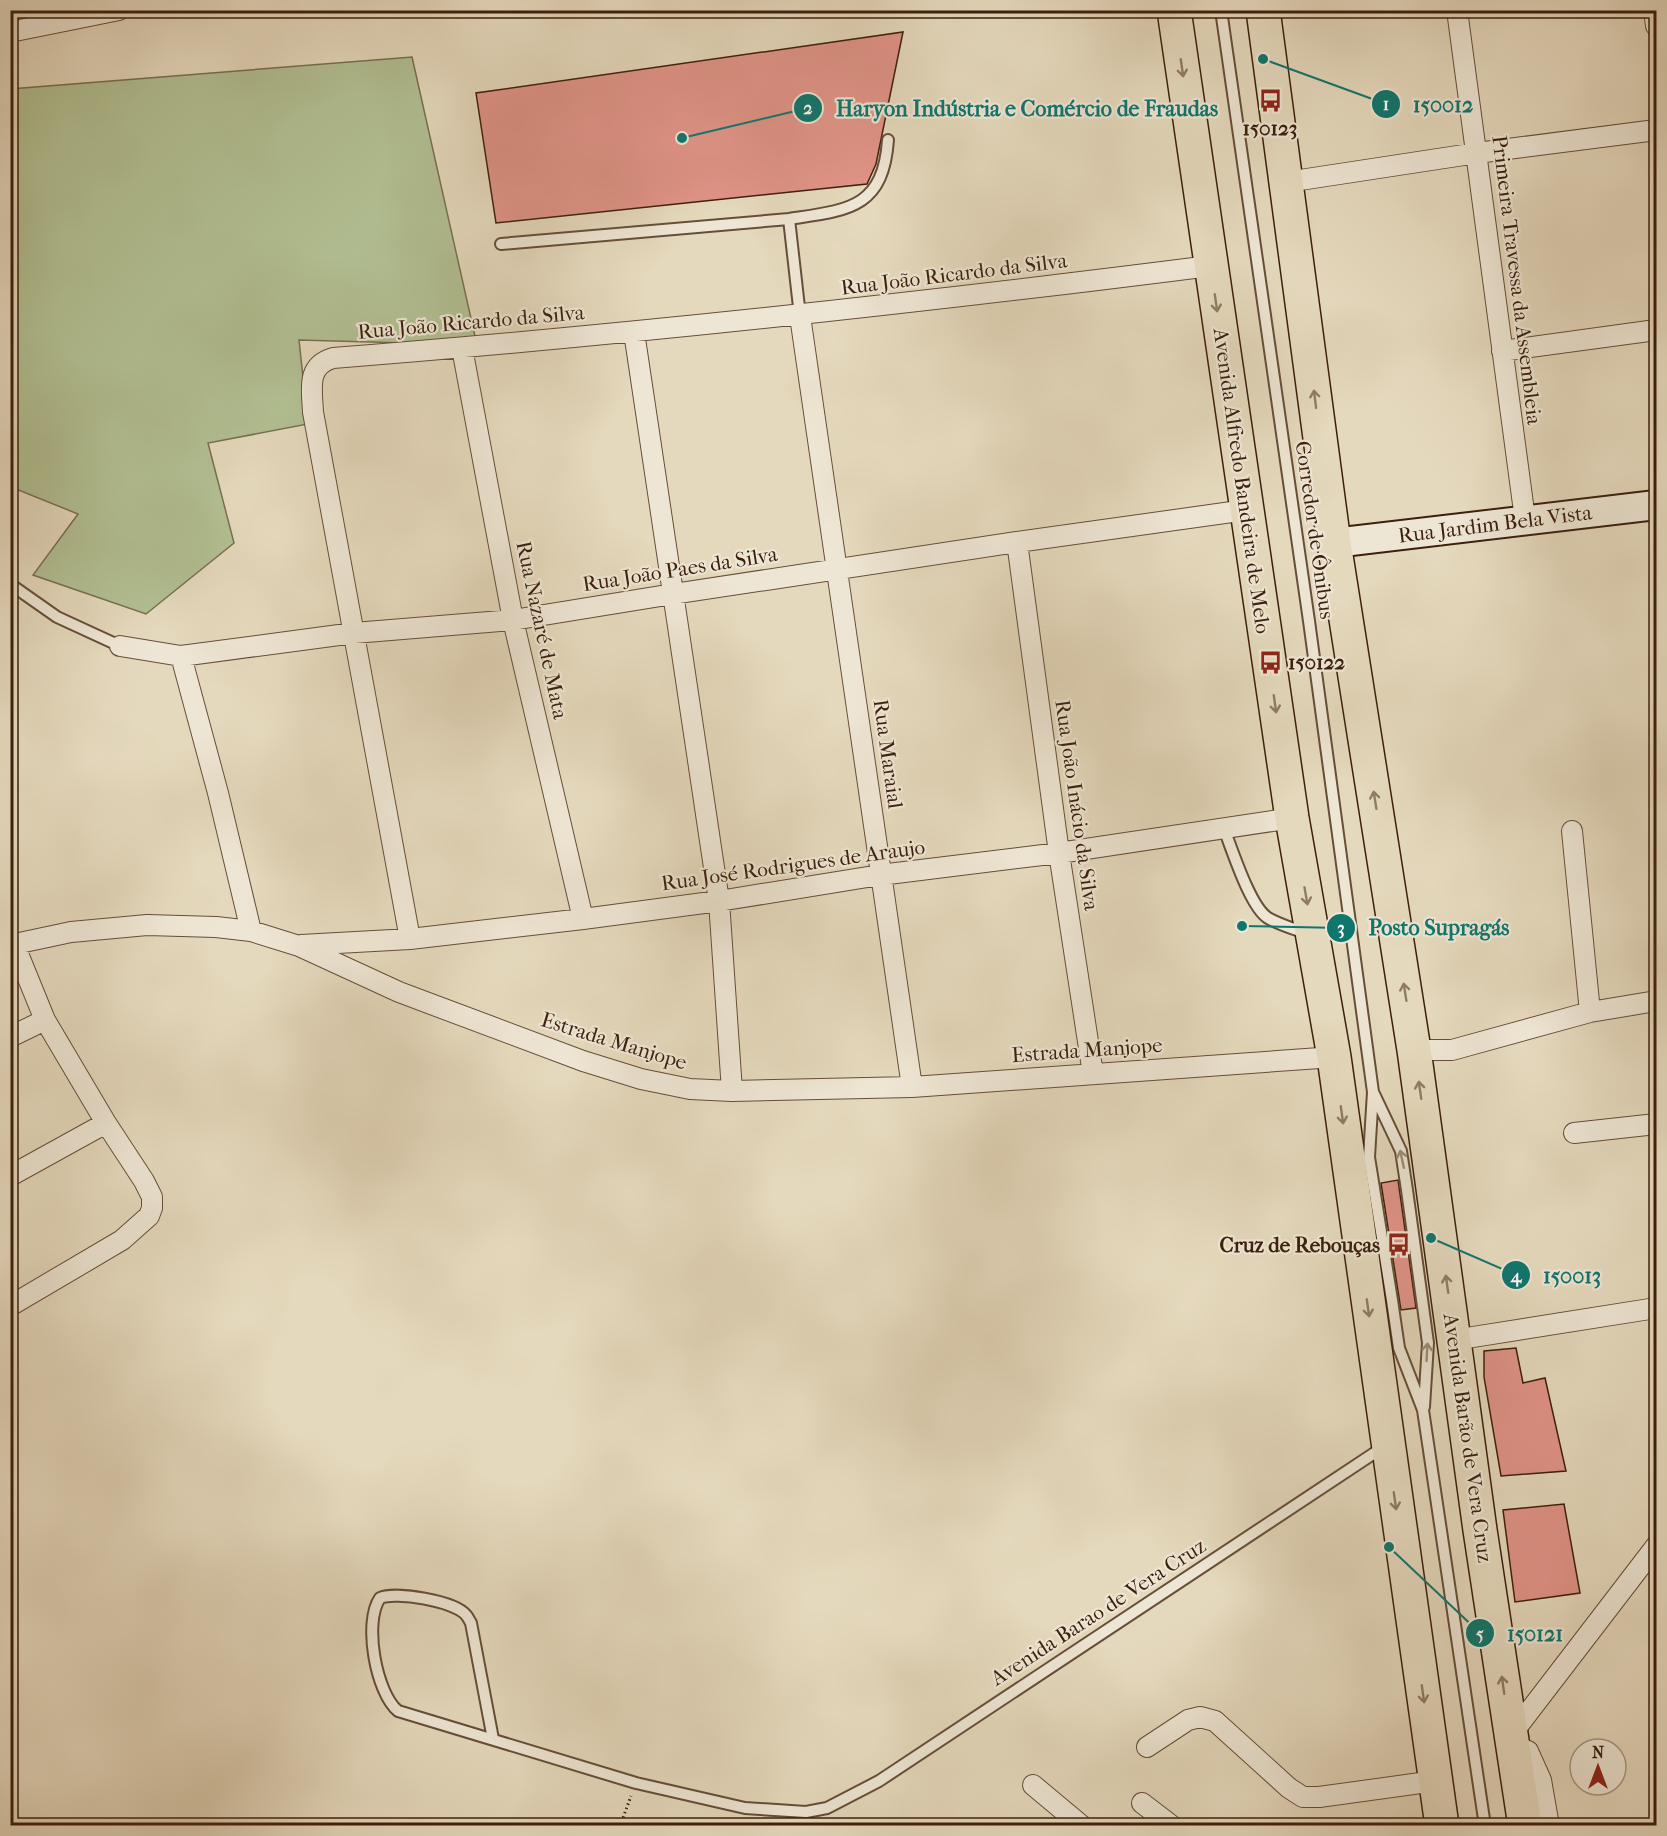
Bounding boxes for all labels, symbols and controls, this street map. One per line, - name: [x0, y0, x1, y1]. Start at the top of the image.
- one-way arrow: [1176, 58, 1187, 78]
- callout: 150012: [1371, 84, 1486, 124]
- bus stop icon: 150123: [1257, 87, 1283, 113]
- callout: Haryon Indústria e Comércio de Fraudas: [793, 88, 1230, 128]
- text: 150012: [1413, 92, 1473, 118]
- text: 1: [1383, 94, 1389, 115]
- text: Haryon Indústria e Comércio de Fraudas: [836, 96, 1218, 122]
- text: 2: [803, 98, 813, 119]
- place label: 150123: [1243, 116, 1297, 140]
- street label: Primeira Travessa da Assembleia: [1487, 134, 1547, 426]
- street label: Rua João Ricardo da Silva: [840, 248, 1069, 300]
- one-way arrow: [1210, 293, 1221, 312]
- street label: Rua João Ricardo da Silva: [357, 300, 586, 344]
- street label: Avenida Alfredo Bandeira de Melo: [1209, 326, 1275, 635]
- one-way arrow: [1310, 390, 1321, 409]
- street label: Corredor de Ônibus: [1291, 439, 1340, 621]
- street label: Rua Jardim Bela Vista: [1397, 500, 1594, 548]
- street label: Rua Nazaré de Mata: [511, 539, 573, 721]
- street label: Rua João Paes da Silva: [581, 542, 779, 596]
- bus stop icon: 150122: [1257, 649, 1283, 675]
- place label: 150122: [1288, 650, 1345, 674]
- one-way arrow: [1270, 693, 1281, 713]
- street label: Rua Maraial: [868, 698, 908, 810]
- street label: Rua João Inácio da Silva: [1050, 698, 1104, 912]
- one-way arrow: [1369, 790, 1380, 810]
- street label: Rua José Rodrigues de Araujo: [660, 835, 926, 895]
- one-way arrow: [1301, 886, 1312, 905]
- callout: Posto Supragás: [1326, 908, 1521, 948]
- text: Posto Supragás: [1369, 915, 1509, 941]
- text: 3: [1337, 918, 1345, 939]
- one-way arrow: [1400, 983, 1411, 1003]
- street label: Estrada Manjope: [538, 1007, 690, 1075]
- street label: Estrada Manjope: [1011, 1033, 1163, 1067]
- one-way arrow: [1414, 1081, 1425, 1101]
- one-way arrow: [1336, 1104, 1347, 1124]
- one-way arrow: [1395, 1149, 1407, 1168]
- bus stop icon: Cruz de Rebouças: [1385, 1232, 1411, 1258]
- place label: Cruz de Rebouças: [1220, 1233, 1380, 1258]
- callout: 150013: [1501, 1255, 1613, 1295]
- text: 150013: [1543, 1263, 1601, 1289]
- text: 4: [1510, 1266, 1523, 1287]
- one-way arrow: [1441, 1274, 1452, 1294]
- one-way arrow: [1363, 1297, 1374, 1317]
- street label: Avenida Barão de Vera Cruz: [1438, 1311, 1497, 1564]
- one-way arrow: [1422, 1342, 1433, 1362]
- one-way arrow: [1390, 1491, 1401, 1510]
- street label: Avenida Barao de Vera Cruz: [985, 1534, 1210, 1691]
- callout: 150121: [1465, 1613, 1576, 1653]
- text: 150121: [1507, 1621, 1563, 1647]
- text: 5: [1476, 1624, 1484, 1645]
- one-way arrow: [1498, 1675, 1509, 1695]
- one-way arrow: [1417, 1684, 1428, 1703]
- north arrow: [1568, 1737, 1628, 1797]
- text: N: [1592, 1743, 1605, 1762]

